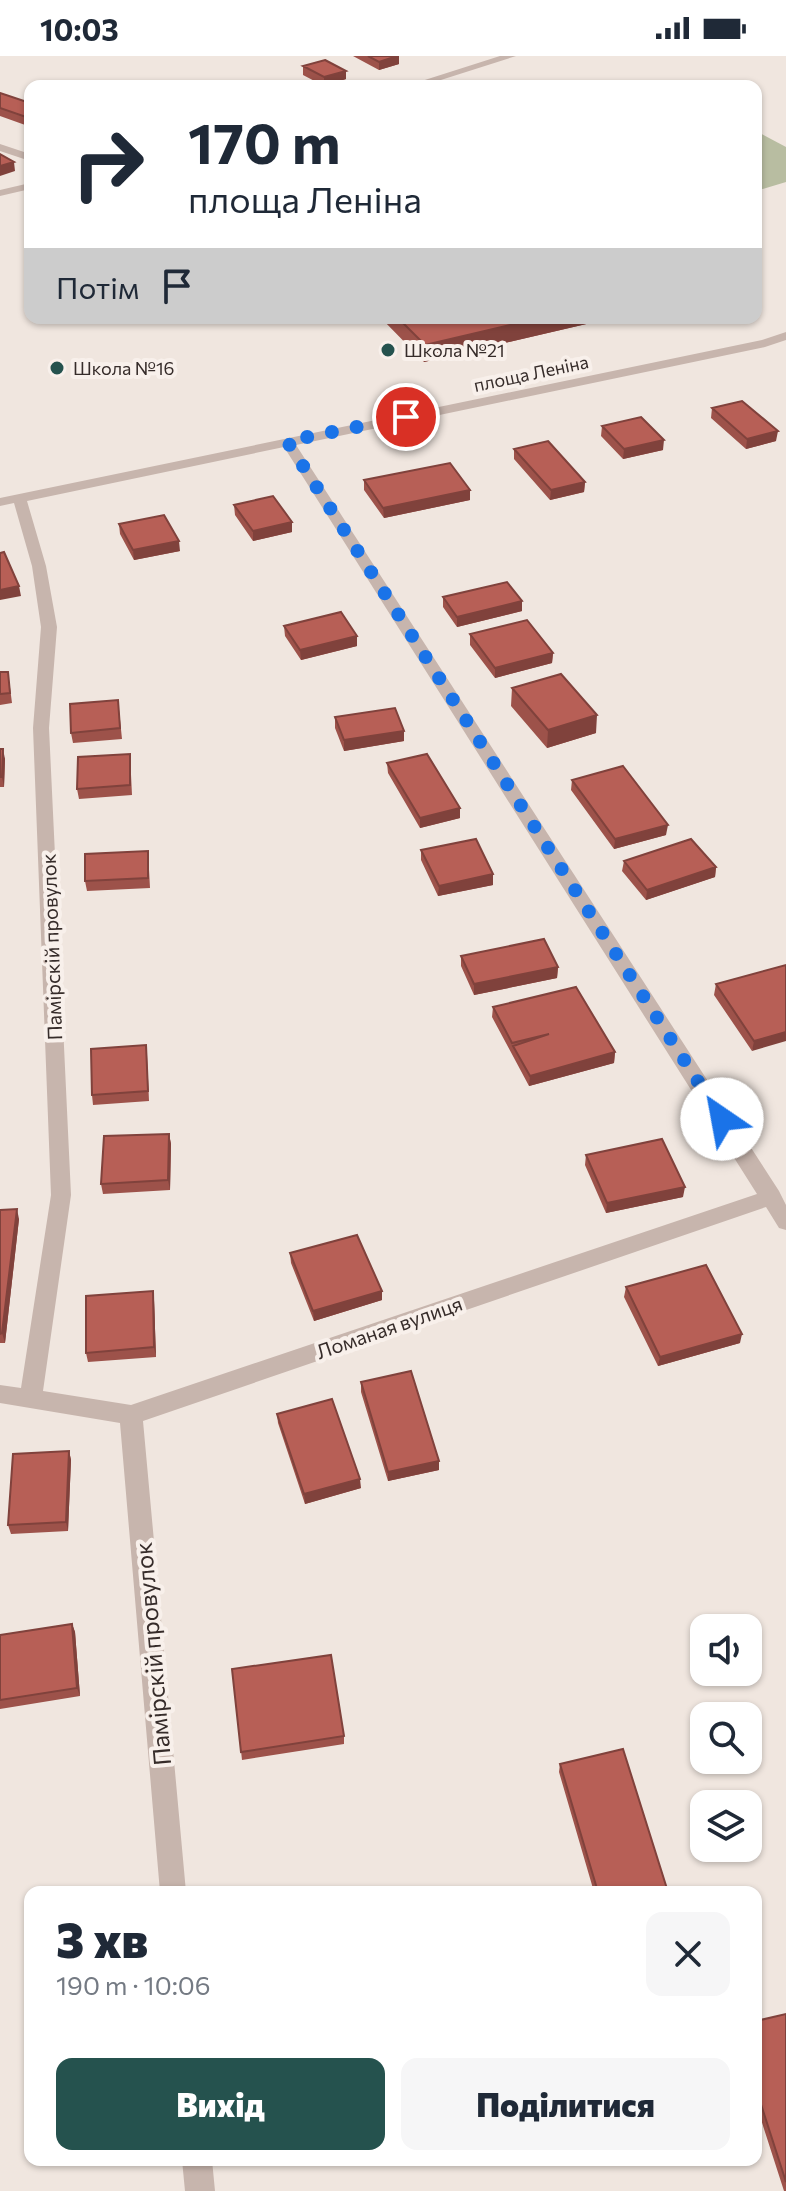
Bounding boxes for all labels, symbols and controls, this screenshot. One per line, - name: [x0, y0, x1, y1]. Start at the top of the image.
- text: 10:03: [40, 10, 119, 47]
- text: 170 m: [188, 107, 341, 176]
- icon: right: [56, 112, 160, 216]
- text: площа Леніна: [188, 176, 422, 220]
- icon: arrive: [155, 264, 199, 308]
- text: Потім: [56, 268, 139, 305]
- place label: Школа №21: [404, 339, 505, 361]
- marker: Школа №21: [379, 341, 397, 359]
- street label: площа Леніна: [472, 350, 590, 396]
- place label: Школа №16: [73, 357, 175, 379]
- marker: Школа №16: [48, 359, 66, 377]
- pin: [372, 383, 440, 451]
- icon: arrive: [384, 395, 428, 439]
- street label: Памірскій провулок: [36, 853, 66, 1041]
- position arrow: [680, 1077, 764, 1161]
- street label: Ломаная вулиця: [313, 1291, 465, 1363]
- street label: Памірскій провулок: [128, 1541, 176, 1767]
- map controls: [690, 1614, 762, 1862]
- button: sound: [690, 1614, 762, 1686]
- button: search: [690, 1702, 762, 1774]
- button: layers: [690, 1790, 762, 1862]
- text: 3 хв: [56, 1909, 148, 1968]
- button: close: [646, 1912, 730, 1996]
- text: 190 m · 10:06: [56, 1969, 211, 2000]
- button: Вихід: [56, 2058, 385, 2150]
- button: Поділитися: [401, 2058, 730, 2150]

